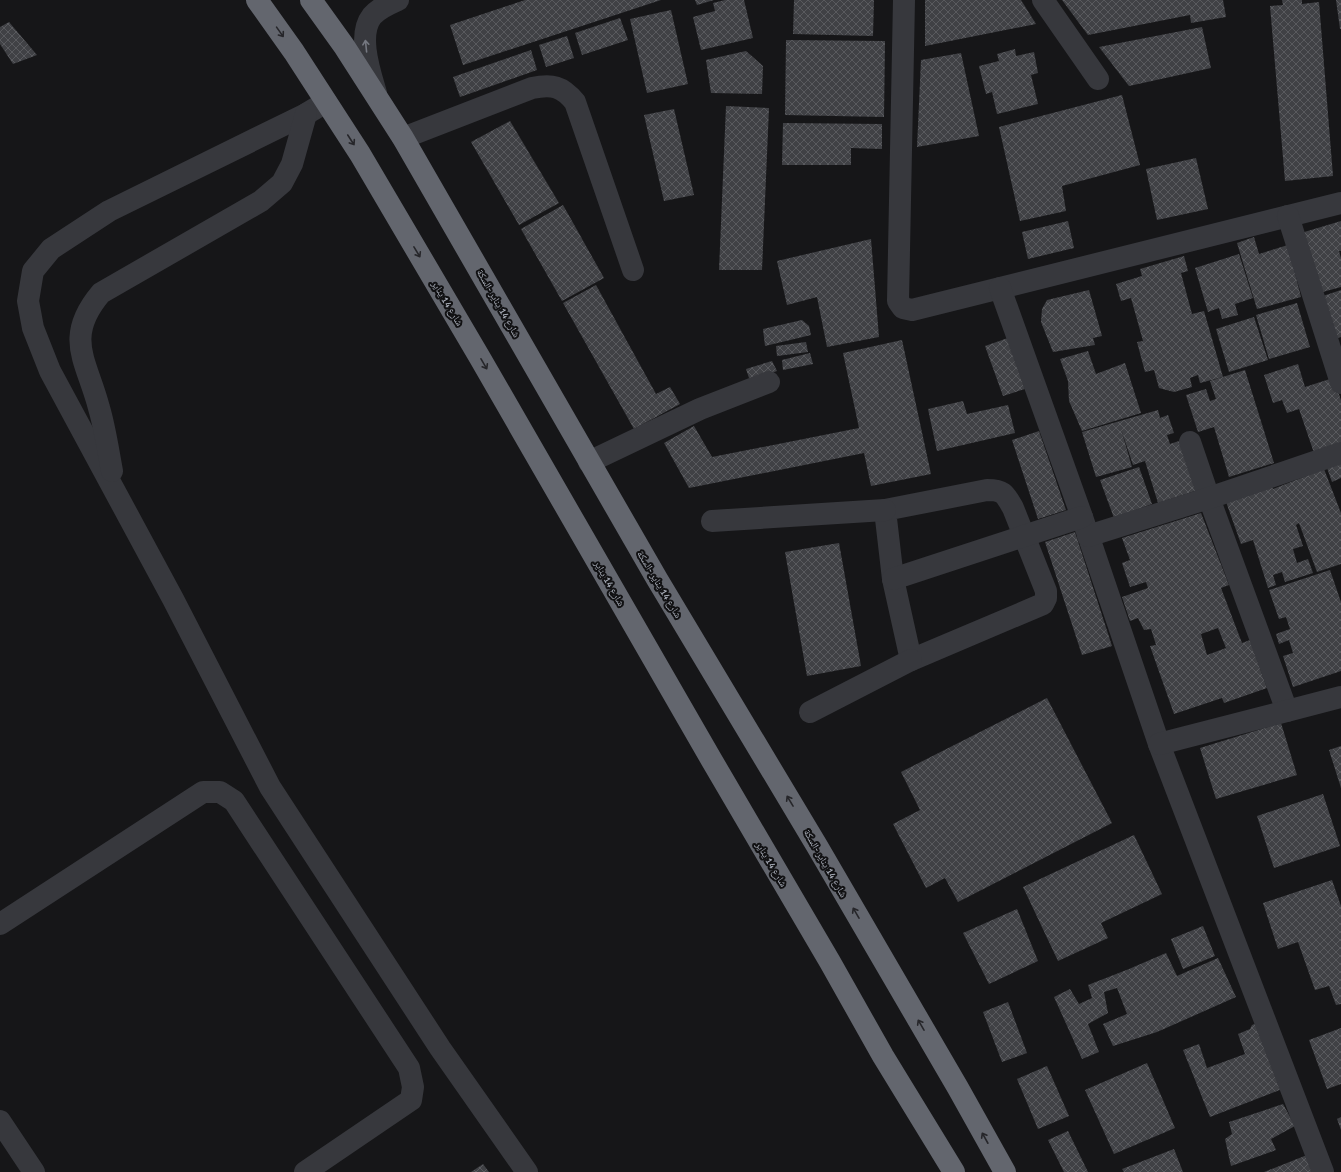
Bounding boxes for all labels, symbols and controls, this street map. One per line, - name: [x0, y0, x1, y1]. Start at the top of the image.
- one-way arrow: [276, 26, 284, 37]
- one-way arrow: [362, 40, 370, 53]
- one-way arrow: [347, 134, 355, 145]
- one-way arrow: [414, 246, 422, 258]
- street label: شارع 14 يناير -السكة: [474, 267, 523, 340]
- street label: شارع 14 يناير: [428, 278, 466, 329]
- one-way arrow: [480, 358, 488, 370]
- street label: شارع 14 يناير -السكة: [634, 549, 684, 621]
- street label: شارع 14 يناير: [591, 558, 627, 609]
- one-way arrow: [786, 796, 794, 807]
- street label: شارع 14 يناير -السكة: [801, 827, 850, 900]
- street label: شارع 14 يناير: [752, 839, 790, 890]
- one-way arrow: [851, 907, 859, 919]
- one-way arrow: [917, 1019, 925, 1031]
- one-way arrow: [981, 1132, 989, 1144]

